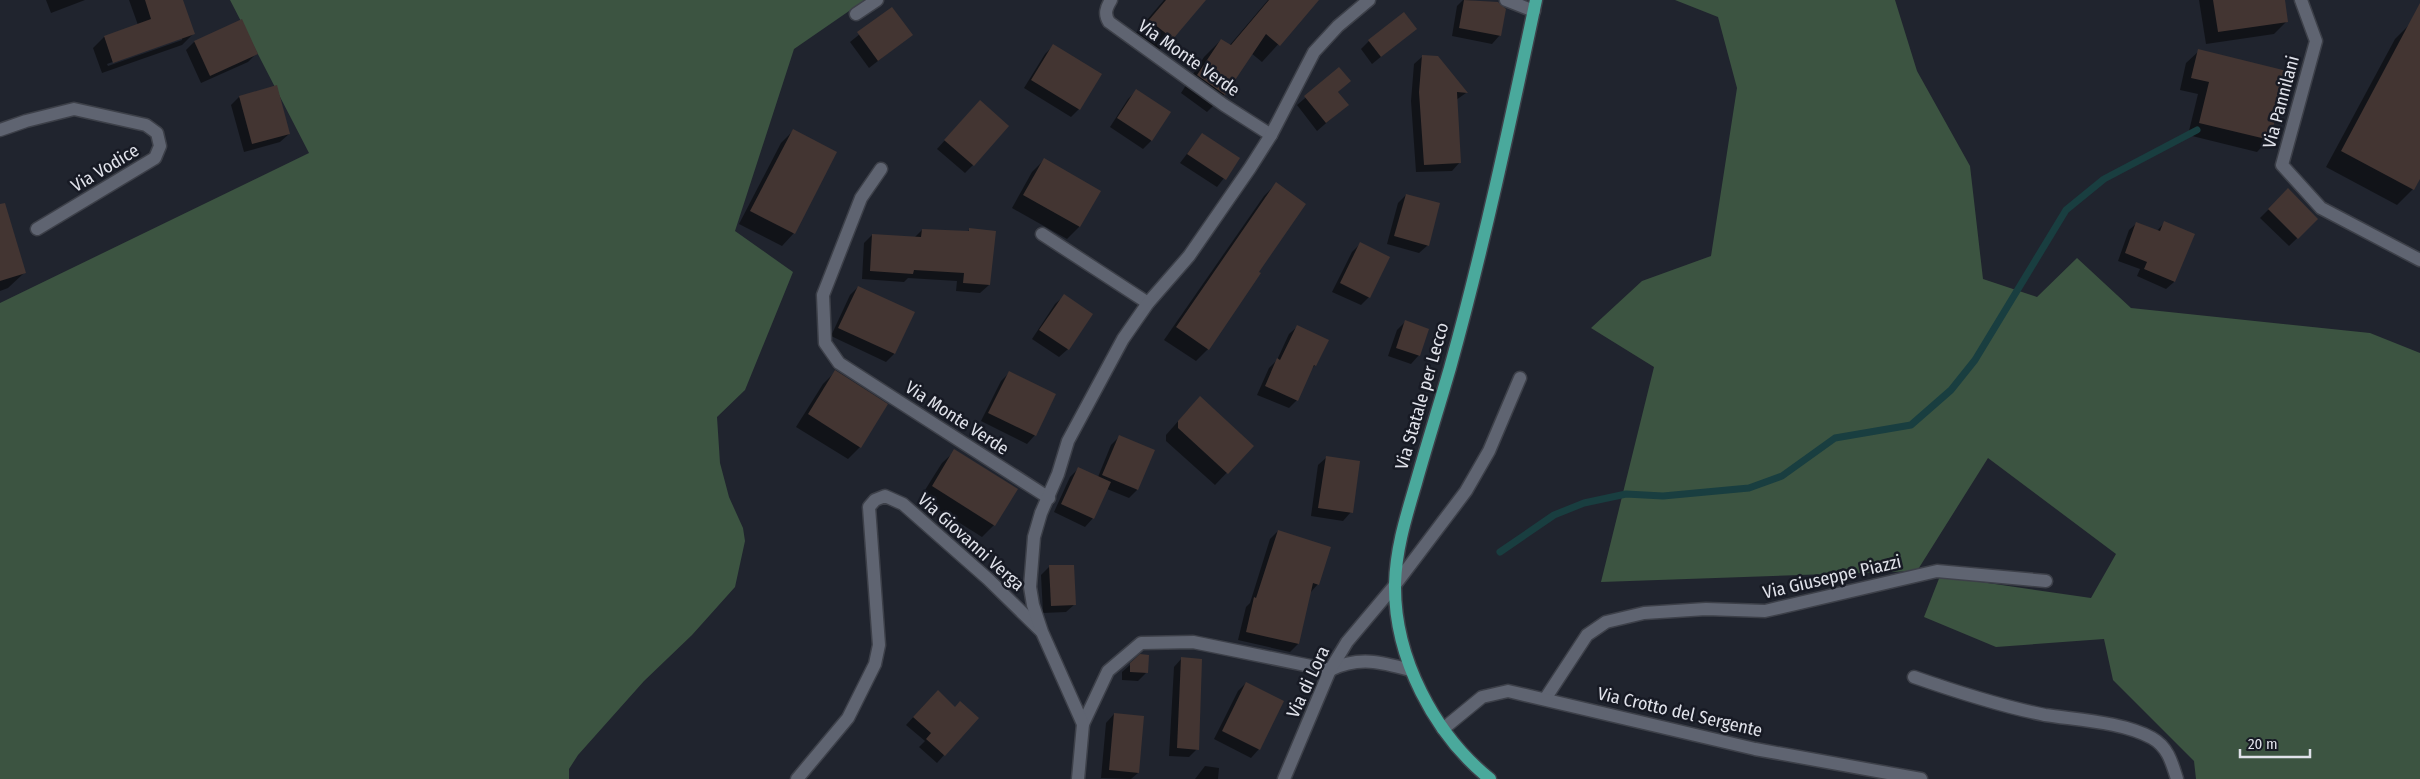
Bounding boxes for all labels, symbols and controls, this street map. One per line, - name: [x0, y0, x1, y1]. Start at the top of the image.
- street label: Via Monte Verde: [1134, 15, 1244, 101]
- street label: Via Pannilani: [2258, 53, 2304, 151]
- street label: Via Vodice: [67, 139, 143, 197]
- street label: Via Statale per Lecco: [1390, 320, 1454, 472]
- street label: Via Monte Verde: [901, 376, 1013, 460]
- street label: Via Giovanni Verga: [913, 488, 1029, 596]
- street label: Via Giuseppe Piazzi: [1761, 550, 1903, 604]
- street label: Via di Lora: [1282, 642, 1334, 721]
- street label: Via Crotto del Sergente: [1595, 682, 1765, 742]
- scale bar: [2240, 726, 2310, 758]
- text: 20 m: [2248, 735, 2278, 753]

